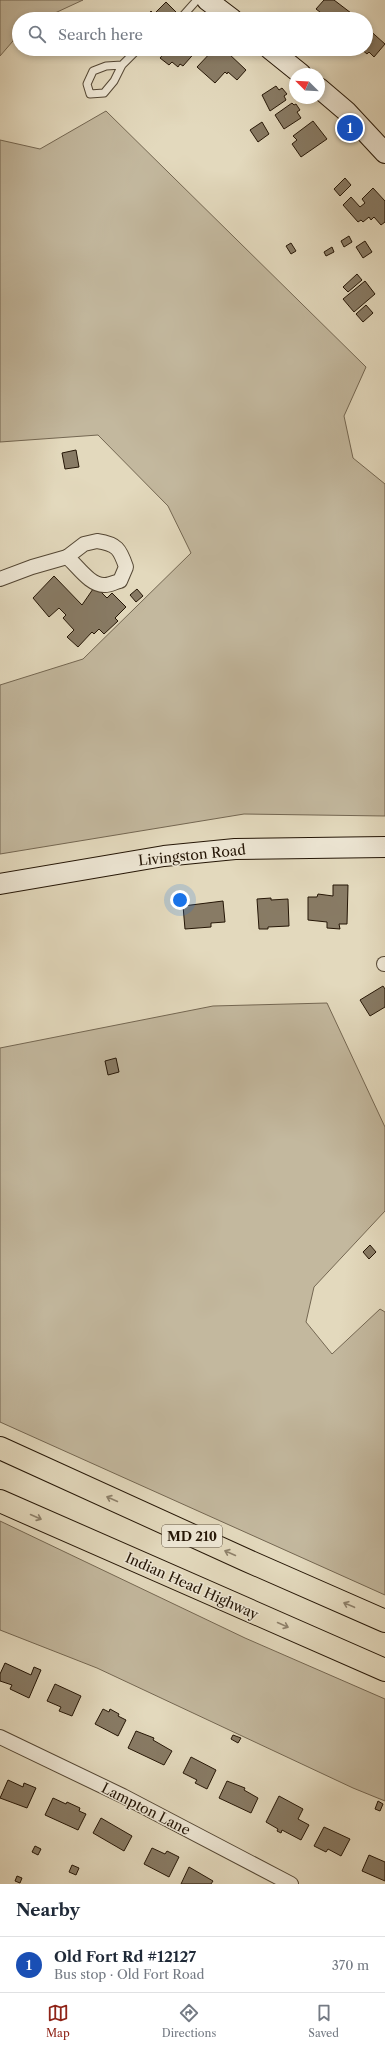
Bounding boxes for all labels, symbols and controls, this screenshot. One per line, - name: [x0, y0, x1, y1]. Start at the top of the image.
- search box: [12, 12, 373, 56]
- icon: search: [26, 23, 48, 45]
- text: Search here: [58, 25, 143, 44]
- north arrow: [289, 68, 325, 104]
- pin: 1: [337, 113, 363, 143]
- street label: Livingston Road: [137, 840, 247, 870]
- your location: [170, 890, 190, 910]
- one-way arrow: [106, 1495, 118, 1502]
- one-way arrow: [29, 1514, 41, 1521]
- road number: MD 210: [162, 1525, 222, 1547]
- street label: Indian Head Highway: [123, 1549, 262, 1624]
- one-way arrow: [224, 1549, 236, 1556]
- one-way arrow: [344, 1601, 356, 1608]
- one-way arrow: [277, 1622, 289, 1630]
- street label: Lampton Lane: [99, 1779, 194, 1839]
- text: Nearby: [16, 1900, 80, 1920]
- text: Old Fort Rd #12127: [54, 1947, 196, 1966]
- text: 1: [26, 1957, 32, 1973]
- text: 370 m: [332, 1957, 369, 1973]
- text: Bus stop · Old Fort Road: [54, 1966, 204, 1982]
- tab: Map: [46, 2002, 70, 2040]
- tab: Directions: [162, 2002, 216, 2040]
- tab: Saved: [308, 2002, 339, 2040]

